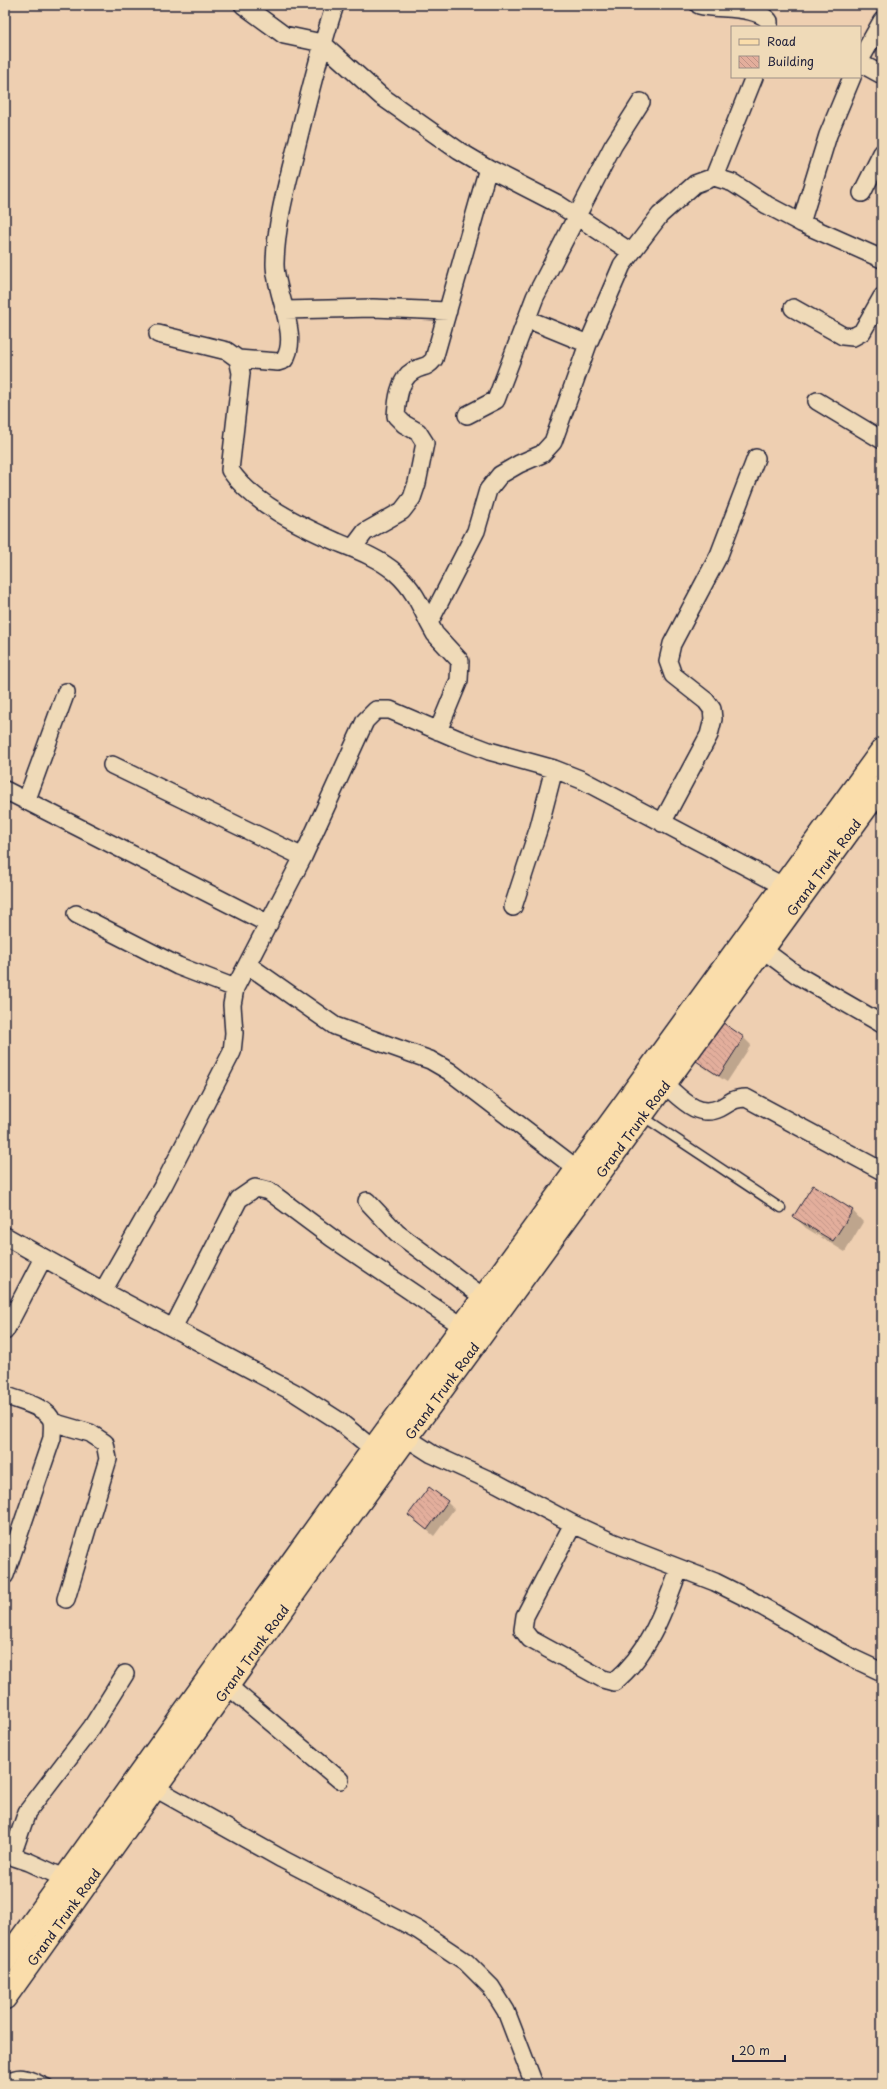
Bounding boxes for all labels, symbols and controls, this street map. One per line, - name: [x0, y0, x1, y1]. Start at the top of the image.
- legend: [731, 26, 861, 78]
- text: Road: [767, 32, 796, 50]
- text: Building: [767, 52, 814, 70]
- street label: Grand Trunk Road: [781, 814, 865, 919]
- street label: Grand Trunk Road: [590, 1076, 674, 1181]
- street label: Grand Trunk Road: [399, 1338, 483, 1443]
- street label: Grand Trunk Road: [210, 1600, 293, 1706]
- street label: Grand Trunk Road: [22, 1864, 104, 1969]
- scale bar: [733, 2037, 785, 2063]
- text: 20 m: [739, 2041, 770, 2059]

